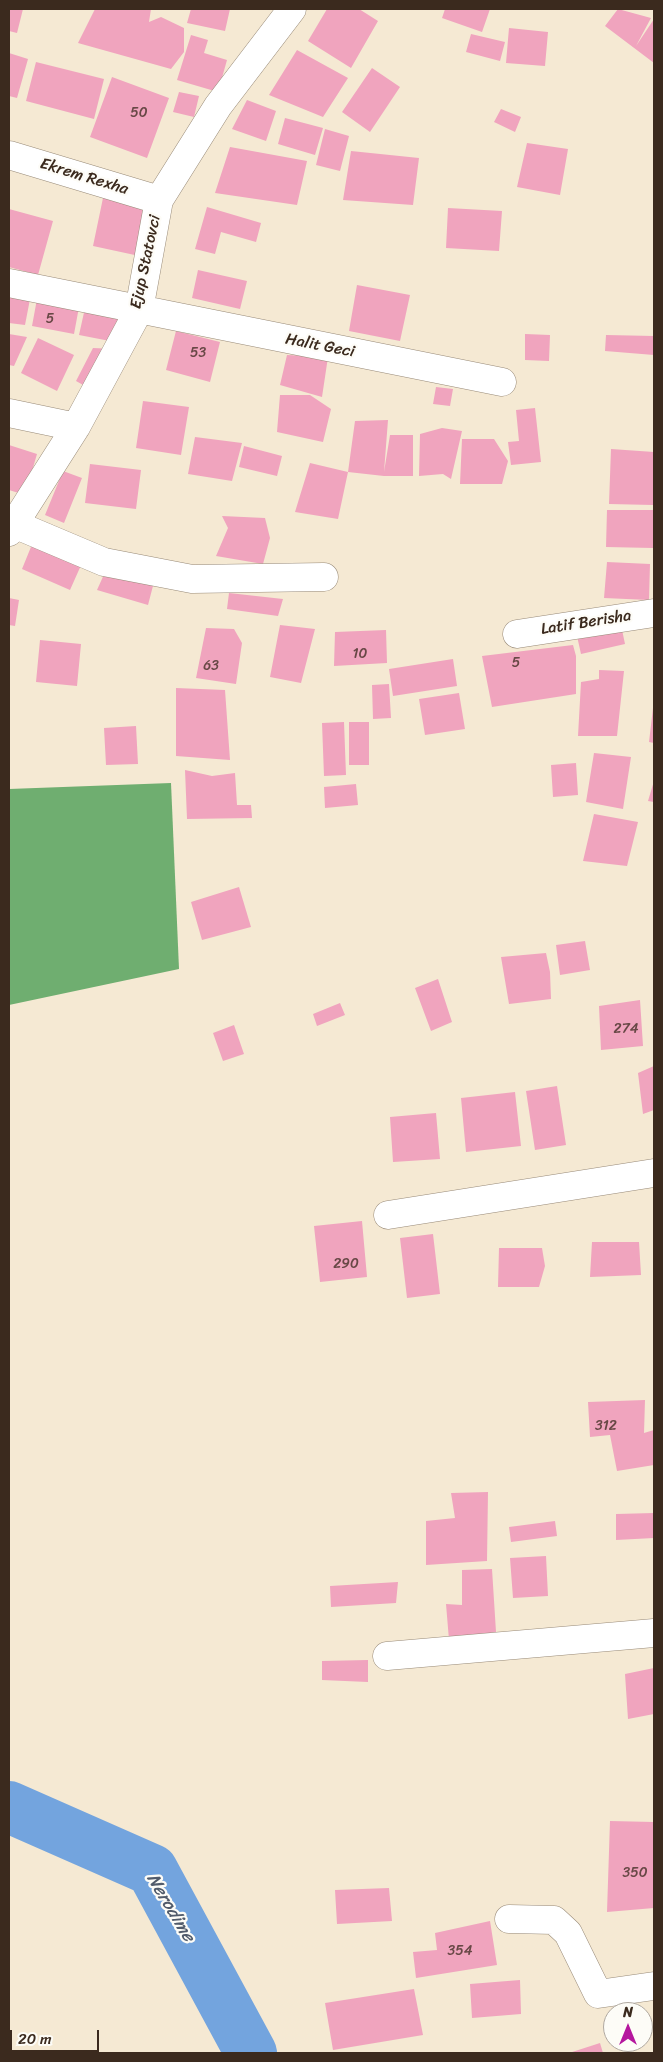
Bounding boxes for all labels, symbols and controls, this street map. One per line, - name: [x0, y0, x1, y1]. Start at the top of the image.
- house number: 50: [130, 105, 148, 121]
- street label: Ekrem Rexha: [38, 154, 130, 200]
- street label: Ejup Statovci: [127, 213, 165, 311]
- house number: 5: [46, 311, 54, 327]
- street label: Halit Geci: [284, 330, 356, 362]
- house number: 53: [190, 345, 206, 361]
- street label: Latif Berisha: [540, 606, 632, 640]
- house number: 10: [353, 646, 367, 662]
- house number: 5: [512, 655, 520, 671]
- house number: 63: [203, 658, 219, 674]
- house number: 274: [614, 1021, 638, 1037]
- house number: 290: [333, 1256, 359, 1272]
- house number: 312: [595, 1418, 617, 1434]
- house number: 350: [622, 1865, 648, 1881]
- water label: Nerodime: [141, 1870, 199, 1946]
- house number: 354: [448, 1943, 472, 1959]
- text: N: [623, 2000, 633, 2025]
- north arrow: [603, 2002, 653, 2052]
- scale bar: [12, 2020, 101, 2052]
- text: 20 m: [18, 2026, 52, 2052]

